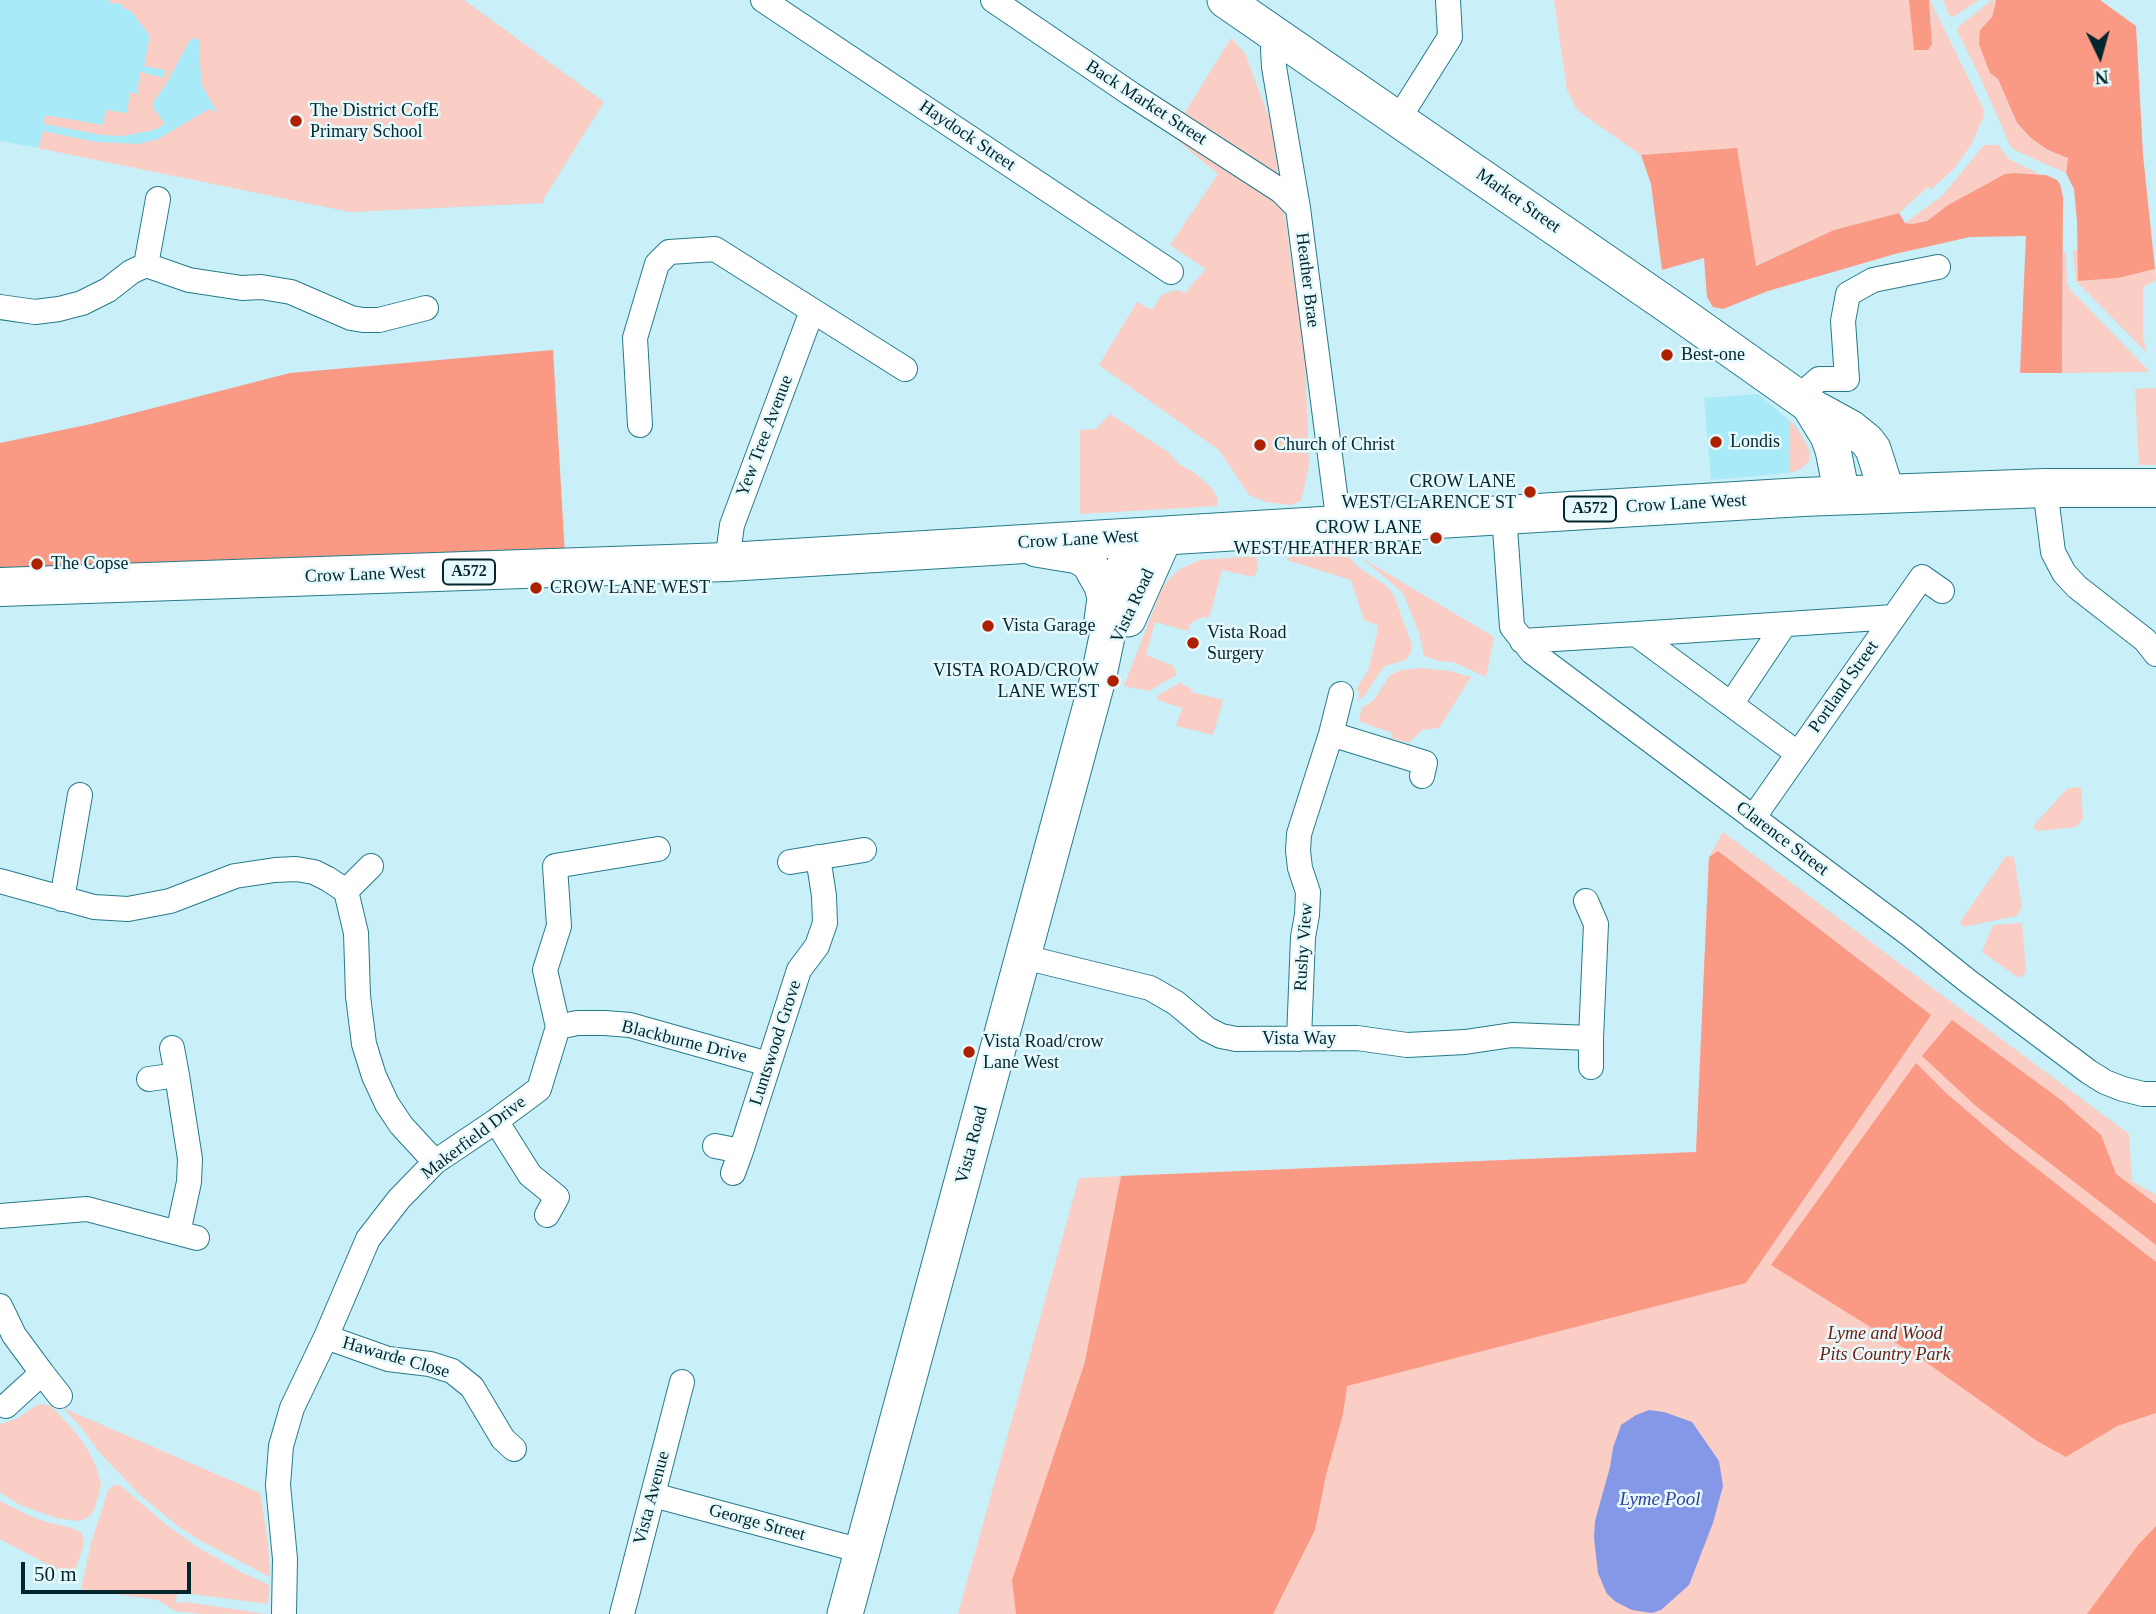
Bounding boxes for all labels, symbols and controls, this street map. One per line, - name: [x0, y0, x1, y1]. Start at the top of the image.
- north arrow: [2065, 21, 2135, 91]
- street label: Back Market Street: [1081, 56, 1211, 150]
- text: N: [2094, 66, 2110, 88]
- street label: Haydock Street: [915, 96, 1019, 176]
- place label: The District CofE Primary School: [310, 100, 439, 142]
- marker: The District CofE Primary School: [288, 113, 304, 129]
- street label: Market Street: [1471, 164, 1565, 238]
- street label: Heather Brae: [1290, 231, 1324, 329]
- place label: Best-one: [1681, 344, 1745, 366]
- marker: Best-one: [1659, 347, 1675, 363]
- street label: Yew Tree Avenue: [732, 372, 798, 500]
- place label: Londis: [1730, 431, 1780, 453]
- place label: Church of Christ: [1274, 434, 1395, 456]
- marker: Londis: [1708, 434, 1724, 450]
- marker: Church of Christ: [1252, 437, 1268, 453]
- place label: CROW LANE WEST/CLARENCE ST: [1342, 471, 1516, 514]
- marker: CROW LANE WEST/CLARENCE ST: [1522, 484, 1538, 500]
- street label: Crow Lane West: [1625, 490, 1747, 518]
- road number: A572: [1564, 496, 1616, 522]
- place label: CROW LANE WEST/HEATHER BRAE: [1234, 517, 1422, 560]
- street label: Crow Lane West: [1017, 526, 1139, 554]
- marker: CROW LANE WEST/HEATHER BRAE: [1428, 530, 1444, 546]
- place label: The Copse: [51, 553, 128, 575]
- marker: The Copse: [29, 556, 45, 572]
- road number: A572: [443, 559, 495, 584]
- street label: Crow Lane West: [304, 562, 426, 588]
- street label: Vista Road: [1106, 565, 1160, 647]
- place label: CROW LANE WEST: [550, 577, 710, 599]
- marker: CROW LANE WEST: [528, 580, 544, 596]
- place label: Vista Garage: [1002, 615, 1095, 637]
- marker: Vista Garage: [980, 618, 996, 634]
- place label: Vista Road Surgery: [1207, 622, 1286, 664]
- marker: Vista Road Surgery: [1185, 635, 1201, 651]
- street label: Portland Street: [1804, 637, 1884, 737]
- place label: VISTA ROAD/CROW LANE WEST: [933, 660, 1099, 702]
- marker: VISTA ROAD/CROW LANE WEST: [1105, 673, 1121, 689]
- street label: Clarence Street: [1731, 797, 1833, 881]
- street label: Rushy View: [1290, 902, 1318, 992]
- street label: Luntswood Grove: [746, 978, 806, 1108]
- street label: Blackburne Drive: [619, 1016, 749, 1068]
- street label: Vista Way: [1262, 1028, 1336, 1050]
- place label: Vista Road/crow Lane West: [983, 1031, 1103, 1074]
- marker: Vista Road/crow Lane West: [961, 1044, 977, 1060]
- street label: Makerfield Drive: [417, 1092, 531, 1184]
- street label: Vista Road: [951, 1104, 993, 1186]
- park label: Lyme and Wood Pits Country Park: [1820, 1323, 1950, 1366]
- street label: Hawarde Close: [340, 1332, 452, 1384]
- street label: Vista Avenue: [629, 1449, 675, 1547]
- water label: Lyme Pool: [1619, 1489, 1701, 1511]
- street label: George Street: [706, 1500, 808, 1546]
- scale bar: [24, 1548, 194, 1592]
- text: 50 m: [34, 1562, 77, 1586]

